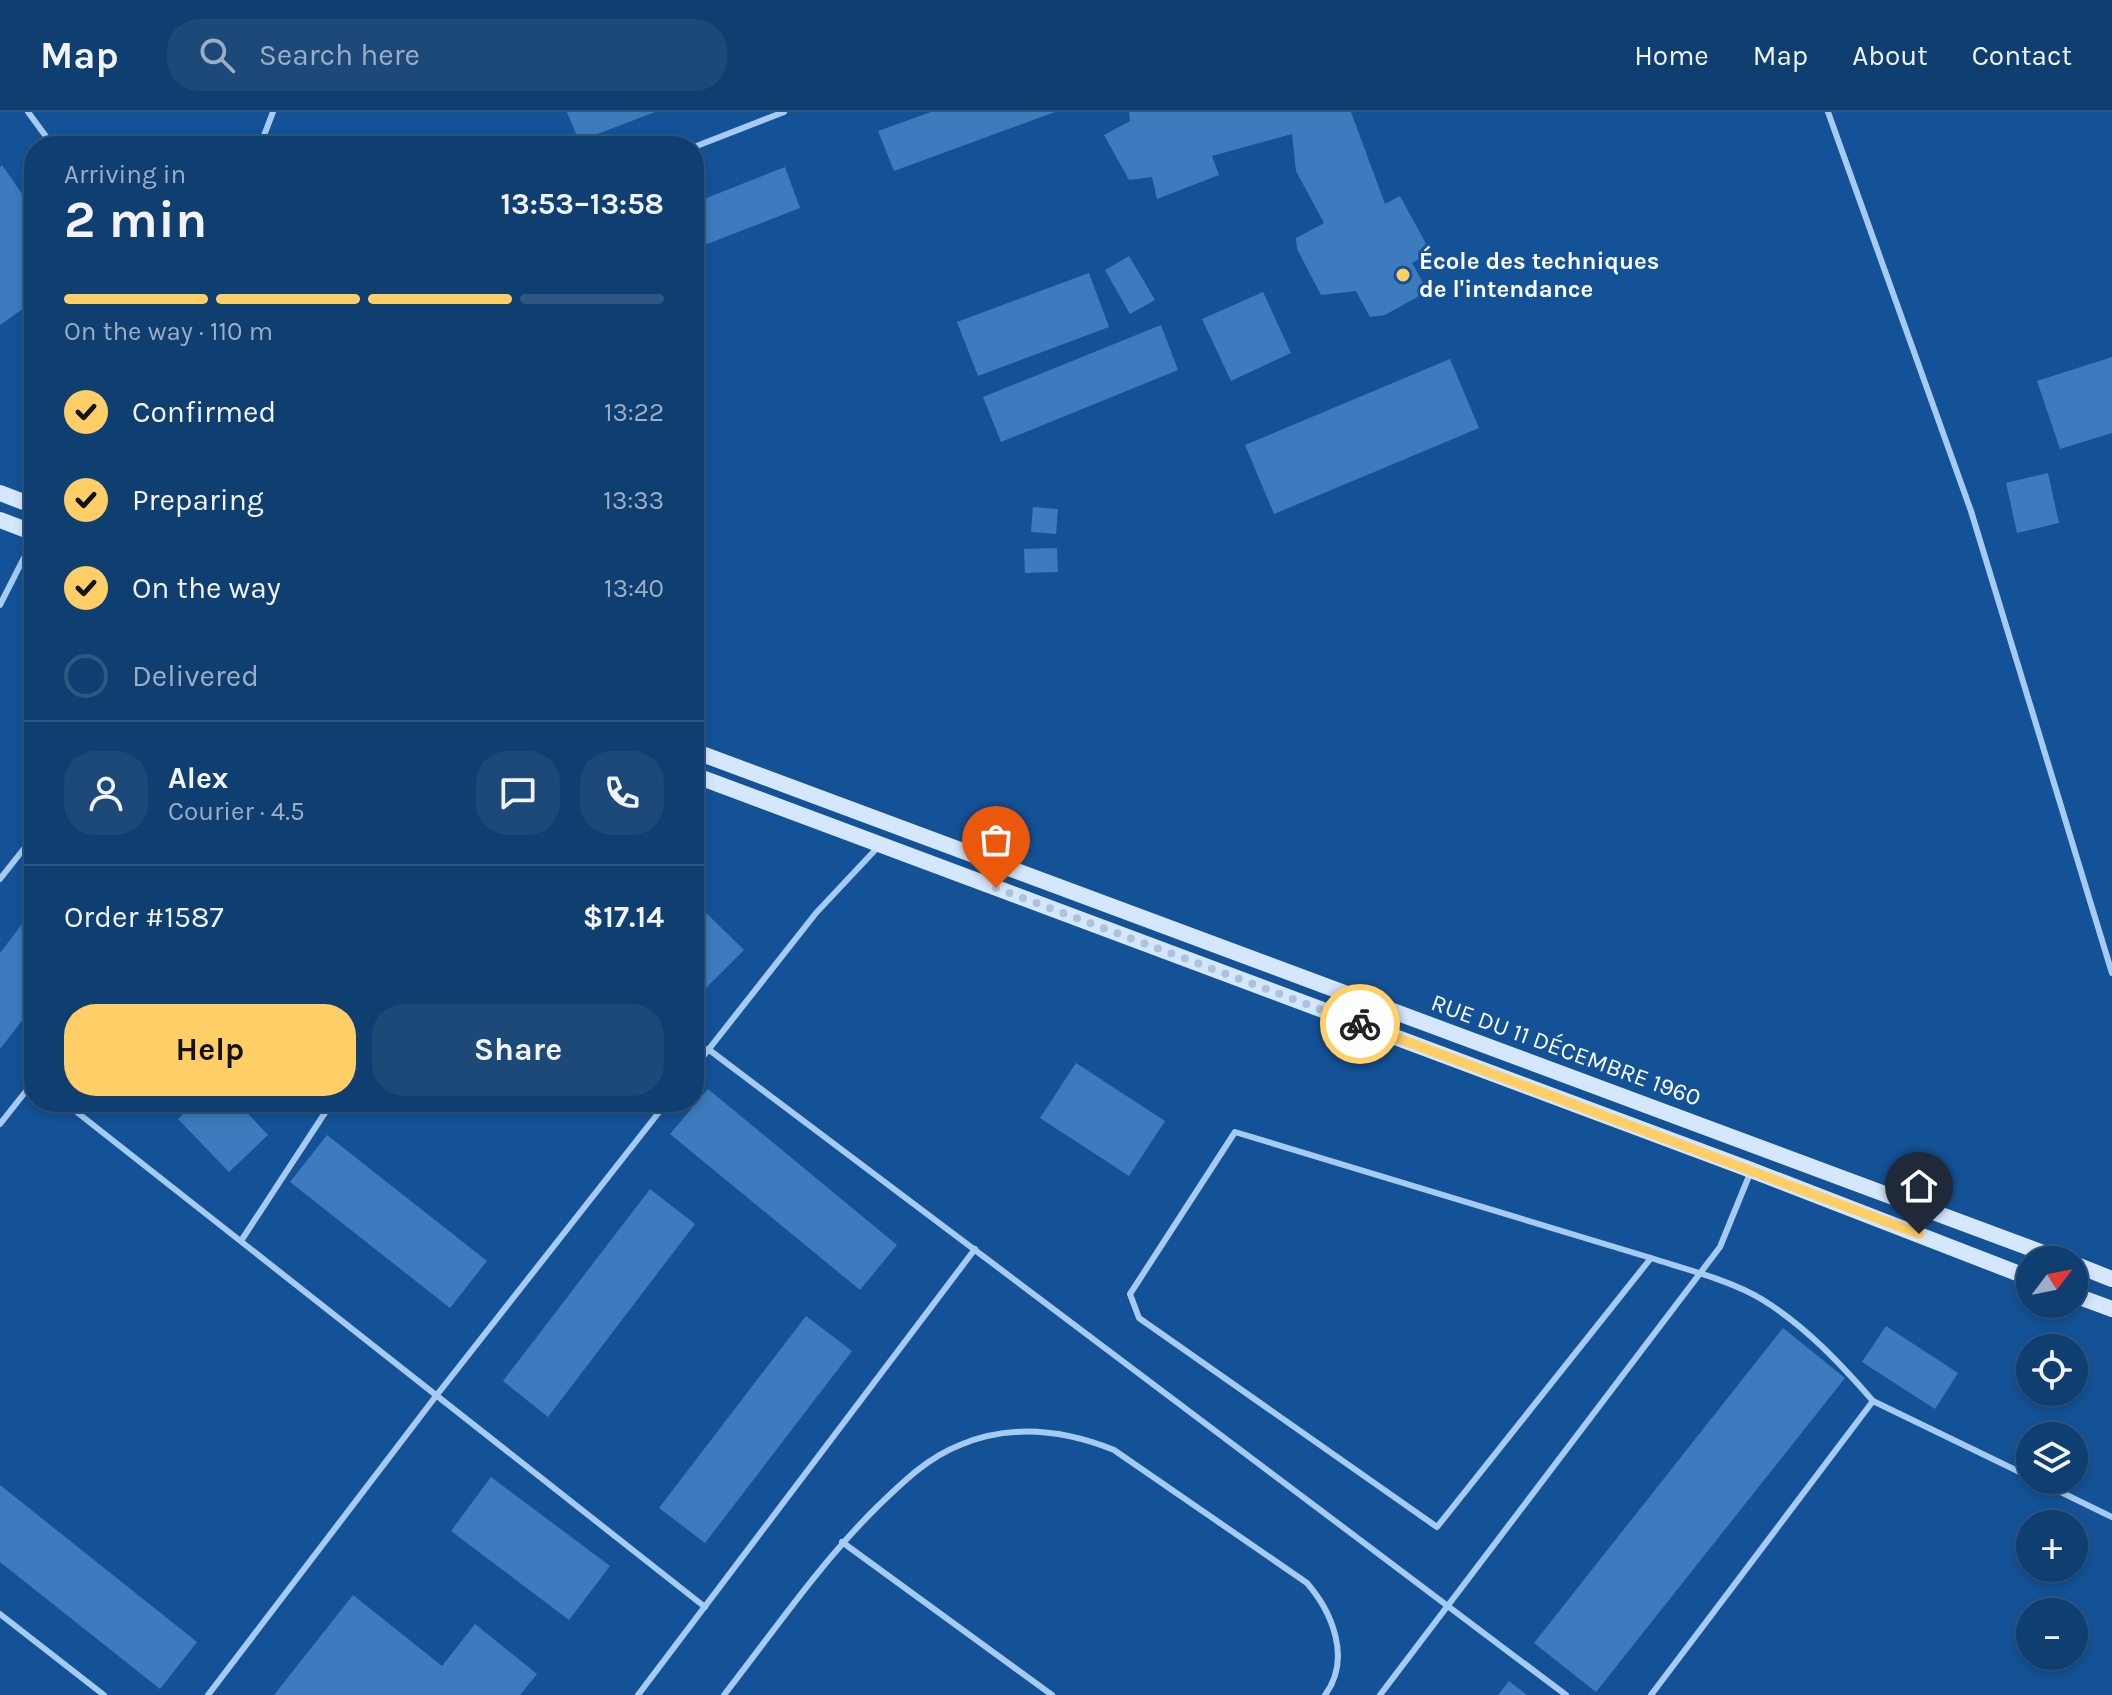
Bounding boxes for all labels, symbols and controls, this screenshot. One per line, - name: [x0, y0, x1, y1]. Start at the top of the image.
- search box: [167, 19, 727, 91]
- text: Map: [40, 33, 119, 78]
- icon: search: [195, 33, 239, 77]
- text: Search here: [259, 37, 420, 73]
- text: Home: [1634, 39, 1709, 72]
- text: Map: [1753, 39, 1808, 72]
- text: About: [1852, 39, 1928, 72]
- text: Contact: [1972, 39, 2072, 72]
- text: Arriving in: [64, 159, 186, 190]
- text: 13:53–13:58: [500, 186, 664, 222]
- text: 2 min: [64, 189, 207, 250]
- place label: École des techniques de l'intendance: [1419, 245, 1659, 303]
- marker: École des techniques de l'intendance: [1394, 266, 1412, 284]
- text: On the way · 110 m: [64, 316, 273, 347]
- icon: check: [64, 390, 108, 434]
- text: Confirmed: [132, 394, 276, 430]
- text: 13:22: [604, 397, 664, 428]
- icon: check: [64, 478, 108, 522]
- text: Preparing: [132, 482, 264, 518]
- text: 13:33: [603, 485, 664, 516]
- icon: check: [64, 566, 108, 610]
- text: On the way: [132, 570, 281, 606]
- text: 13:40: [604, 573, 664, 604]
- text: Delivered: [132, 658, 259, 694]
- button: person: [64, 751, 148, 835]
- button: chat: [476, 751, 560, 835]
- button: phone: [580, 751, 664, 835]
- text: Alex: [168, 760, 228, 796]
- text: Courier · 4.5: [168, 796, 305, 827]
- pin: [962, 806, 1030, 888]
- icon: bag: [974, 818, 1018, 862]
- text: Order #1587: [64, 899, 224, 935]
- text: $17.14: [583, 899, 664, 935]
- courier: [1320, 984, 1400, 1064]
- street label: RUE DU 11 DÉCEMBRE 1960: [1427, 987, 1705, 1112]
- icon: bike: [1338, 1002, 1382, 1046]
- button: Help: [64, 1004, 356, 1096]
- button: Share: [372, 1004, 664, 1096]
- pin: [1885, 1152, 1953, 1234]
- icon: home: [1897, 1164, 1941, 1208]
- north arrow: [2016, 1246, 2088, 1318]
- map controls: [2016, 1246, 2088, 1670]
- button: locate: [2016, 1334, 2088, 1406]
- button: layers: [2016, 1422, 2088, 1494]
- button: +: [2016, 1510, 2088, 1582]
- button: −: [2016, 1598, 2088, 1670]

